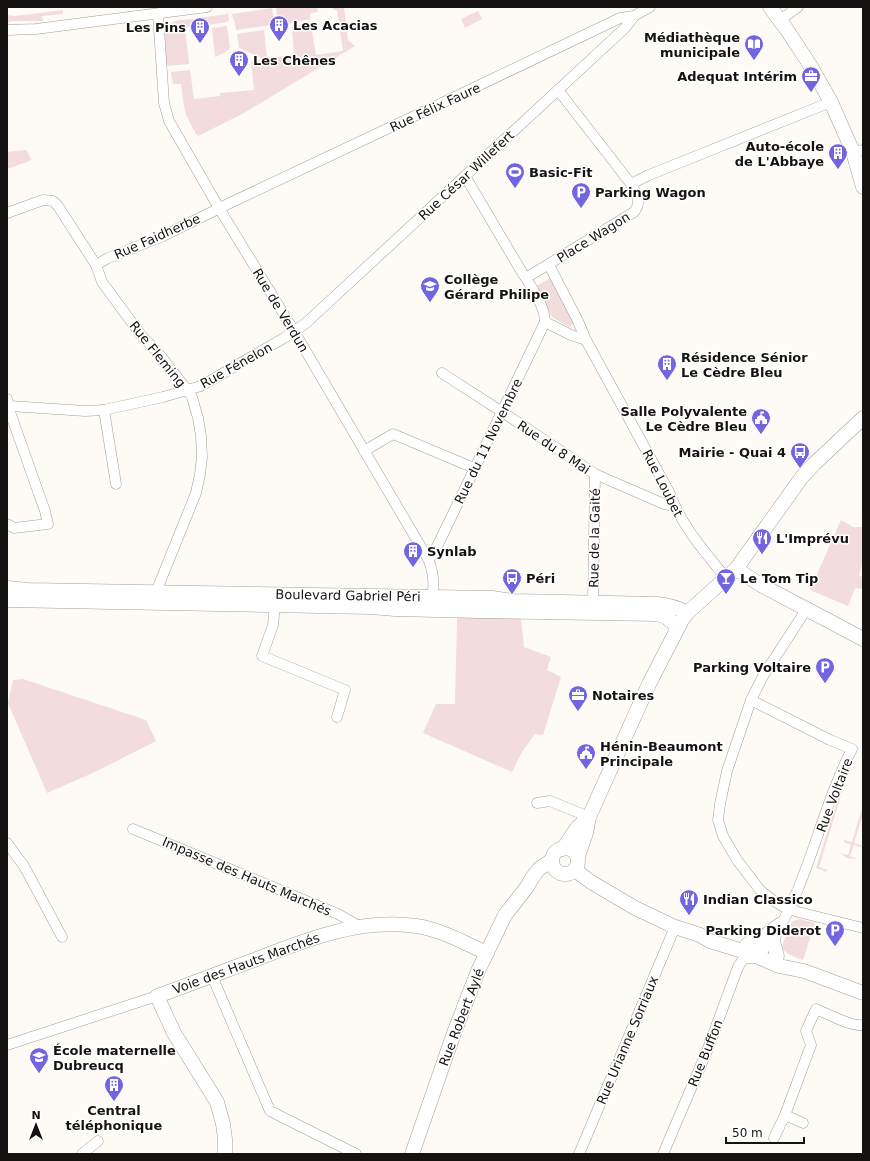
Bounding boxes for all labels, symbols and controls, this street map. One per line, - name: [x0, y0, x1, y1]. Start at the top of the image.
- building icon: Les Acacias: [268, 14, 290, 42]
- building icon: Les Pins: [189, 16, 211, 44]
- place label: Les Acacias: [293, 18, 378, 33]
- place label: Les Pins: [126, 20, 186, 35]
- place label: Médiathèque municipale: [644, 30, 740, 60]
- library icon: Médiathèque municipale: [743, 33, 765, 61]
- building icon: Les Chênes: [228, 49, 250, 77]
- place label: Les Chênes: [253, 53, 336, 68]
- office icon: Adequat Intérim: [800, 65, 822, 93]
- place label: Adequat Intérim: [677, 69, 797, 84]
- street label: Rue Félix Faure: [388, 80, 483, 135]
- street label: Rue César Willefert: [416, 127, 517, 223]
- place label: Auto-école de L'Abbaye: [735, 139, 824, 169]
- building icon: Auto-école de L'Abbaye: [827, 142, 849, 170]
- sports icon: Basic-Fit: [504, 161, 526, 189]
- place label: Basic-Fit: [529, 165, 593, 180]
- parking icon: Parking Wagon: [570, 181, 592, 209]
- place label: Parking Wagon: [595, 185, 706, 200]
- street label: Place Wagon: [554, 209, 632, 266]
- street label: Rue Faidherbe: [112, 211, 203, 262]
- street label: Rue de Verdun: [250, 266, 311, 355]
- place label: Collège Gérard Philipe: [444, 272, 549, 302]
- school or university icon: Collège Gérard Philipe: [419, 275, 441, 303]
- street label: Rue Fleming: [126, 318, 189, 390]
- street label: Rue Fénelon: [198, 340, 275, 391]
- place label: Résidence Sénior Le Cèdre Bleu: [681, 350, 808, 380]
- building icon: Résidence Sénior Le Cèdre Bleu: [656, 353, 678, 381]
- street label: Rue du 11 Novembre: [452, 376, 525, 506]
- place label: Salle Polyvalente Le Cèdre Bleu: [620, 404, 747, 434]
- public building icon: Salle Polyvalente Le Cèdre Bleu: [750, 407, 772, 435]
- street label: Rue du 8 Mai: [514, 418, 593, 477]
- bus stop icon: Mairie - Quai 4: [789, 441, 811, 469]
- place label: Mairie - Quai 4: [679, 445, 786, 460]
- street label: Rue Loubet: [639, 447, 686, 519]
- street label: Rue de la Gaité: [586, 488, 603, 588]
- restaurant icon: L'Imprévu: [751, 527, 773, 555]
- place label: L'Imprévu: [776, 531, 849, 546]
- building icon: Synlab: [402, 540, 424, 568]
- place label: Synlab: [427, 544, 477, 559]
- bus stop icon: Péri: [501, 567, 523, 595]
- bar icon: Le Tom Tip: [715, 567, 737, 595]
- place label: Péri: [526, 571, 555, 586]
- place label: Le Tom Tip: [740, 571, 818, 586]
- street label: Boulevard Gabriel Péri: [275, 587, 421, 604]
- parking icon: Parking Voltaire: [814, 656, 836, 684]
- place label: Parking Voltaire: [693, 660, 811, 675]
- office icon: Notaires: [567, 684, 589, 712]
- place label: Notaires: [592, 688, 654, 703]
- place label: Hénin-Beaumont Principale: [600, 739, 723, 769]
- public building icon: Hénin-Beaumont Principale: [575, 742, 597, 770]
- street label: Rue Voltaire: [813, 756, 855, 834]
- street label: Impasse des Hauts Marchés: [160, 834, 334, 919]
- restaurant icon: Indian Classico: [678, 888, 700, 916]
- place label: Indian Classico: [703, 892, 813, 907]
- parking icon: Parking Diderot: [824, 919, 846, 947]
- place label: Parking Diderot: [706, 923, 821, 938]
- street label: Voie des Hauts Marchés: [171, 930, 322, 997]
- street label: Rue Robert Aylé: [436, 966, 487, 1068]
- street label: Rue Urianne Sorriaux: [594, 973, 661, 1107]
- street label: Rue Buffon: [685, 1017, 726, 1089]
- place label: École maternelle Dubreucq: [53, 1043, 176, 1073]
- school or university icon: École maternelle Dubreucq: [28, 1046, 50, 1074]
- building icon: Central téléphonique: [103, 1074, 125, 1102]
- place label: Central téléphonique: [66, 1103, 163, 1133]
- north arrow: [16, 1105, 56, 1145]
- text: N: [31, 1109, 41, 1122]
- scale bar: [726, 1119, 804, 1145]
- text: 50 m: [732, 1126, 763, 1140]

